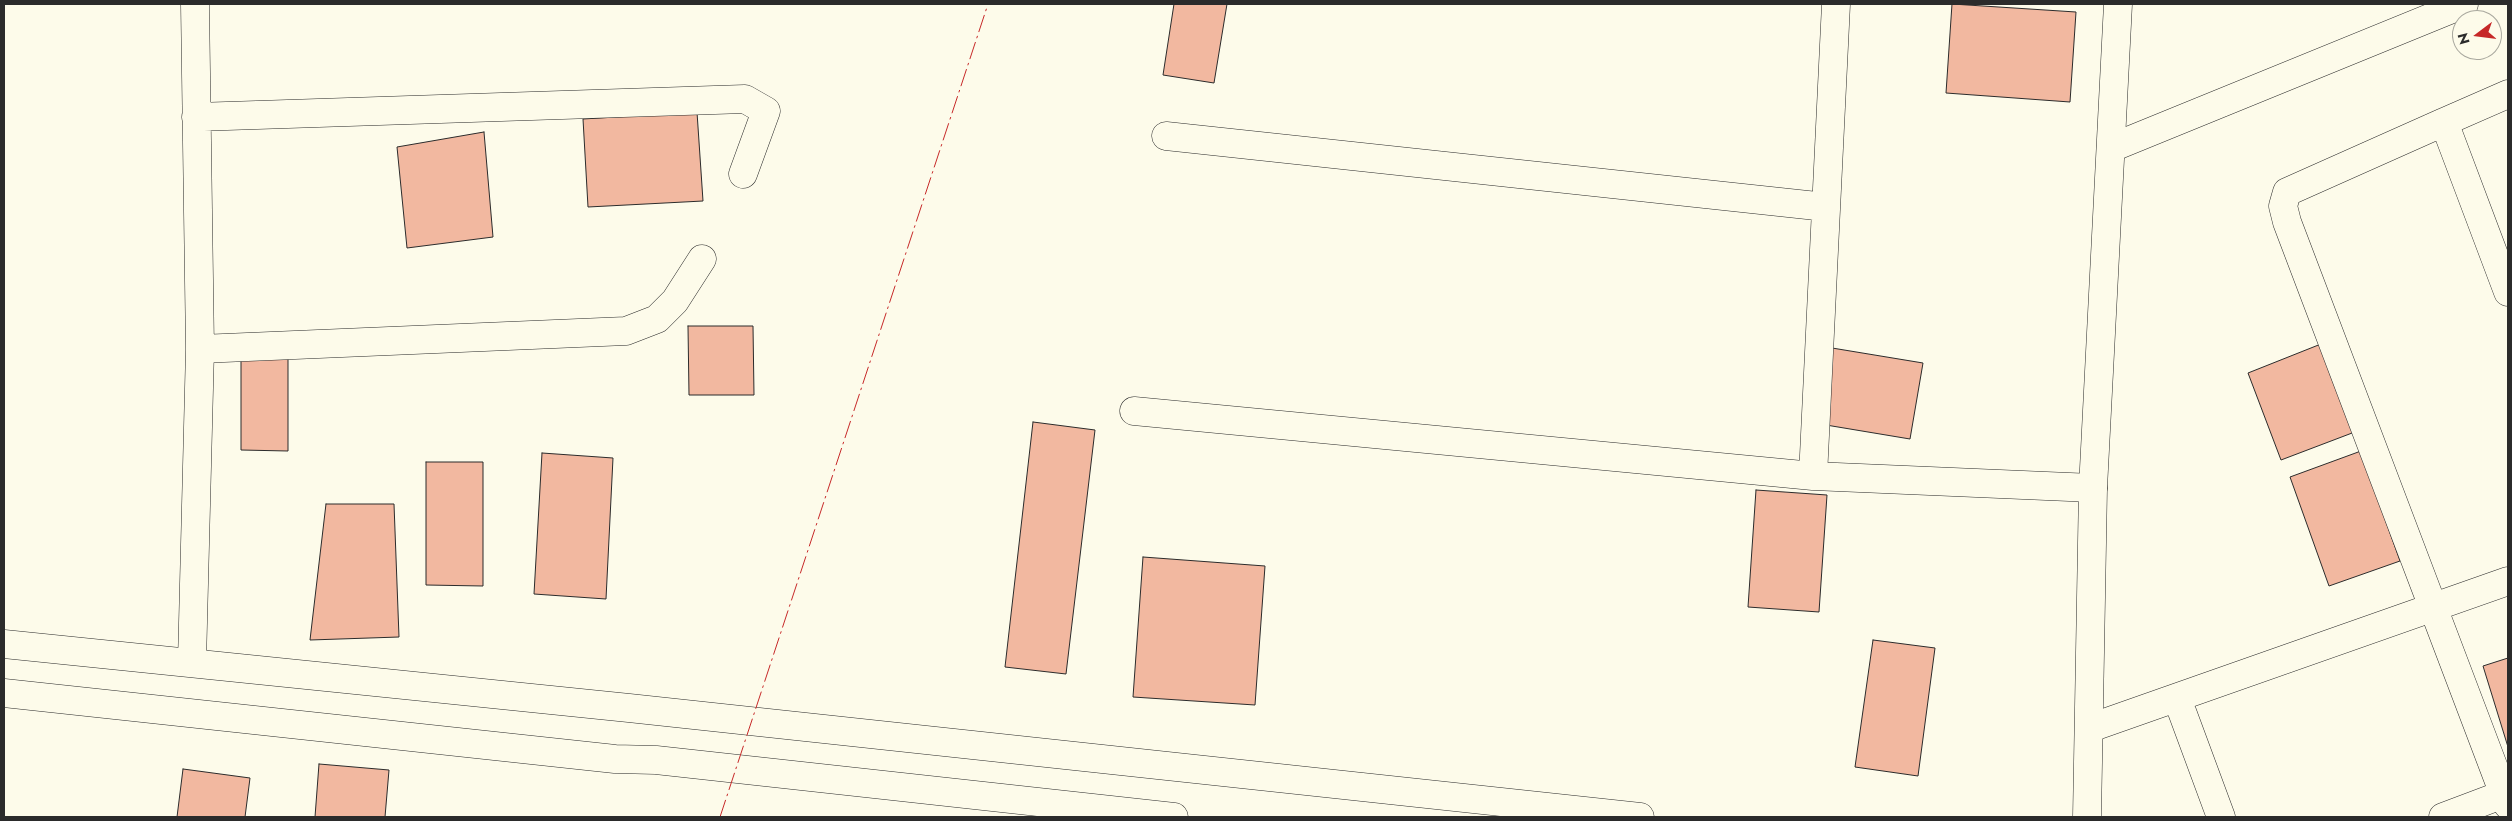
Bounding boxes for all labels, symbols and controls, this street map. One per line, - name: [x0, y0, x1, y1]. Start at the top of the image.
- north arrow: [2452, 10, 2502, 60]
- text: N: [2452, 31, 2475, 47]

